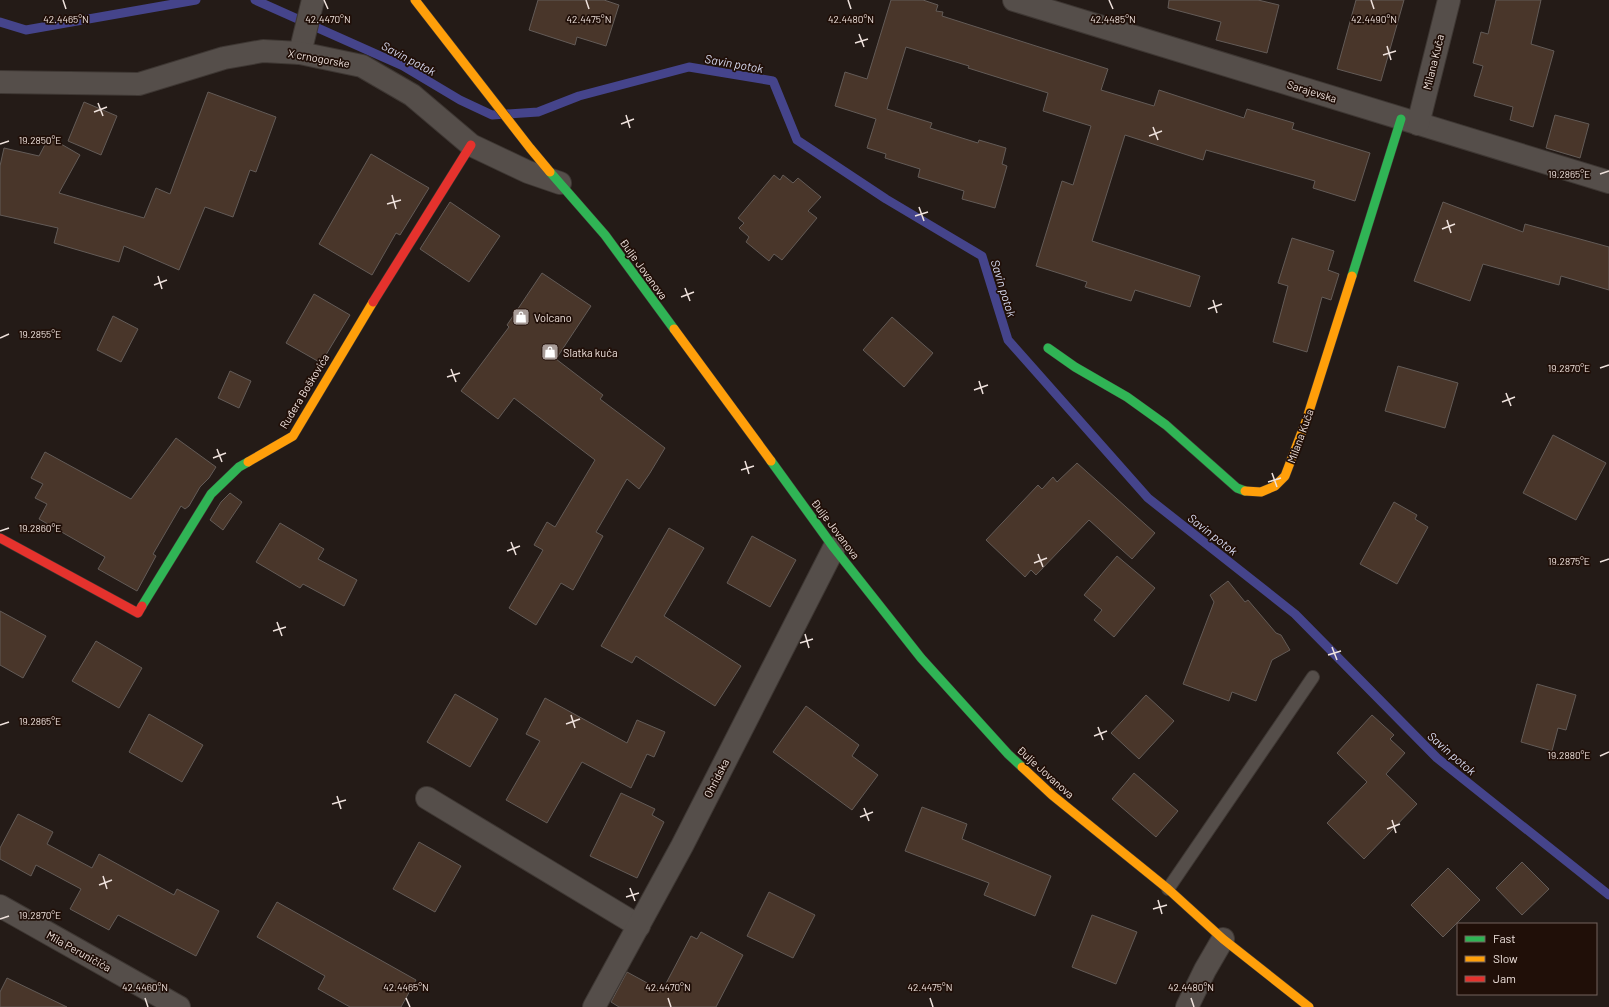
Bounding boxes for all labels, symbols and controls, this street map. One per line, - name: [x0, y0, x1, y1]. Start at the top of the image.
- text: 42.4465°N: [43, 13, 89, 25]
- text: 42.4470°N: [305, 13, 351, 25]
- text: 42.4475°N: [567, 13, 611, 25]
- text: 42.4480°N: [828, 13, 874, 25]
- text: 42.4485°N: [1090, 13, 1136, 25]
- text: 42.4490°N: [1351, 13, 1397, 25]
- street label: Milana Kuča: [1420, 33, 1446, 91]
- water label: Savin potok: [380, 38, 439, 78]
- street label: X crnogorske: [287, 46, 351, 70]
- water label: Savin potok: [704, 51, 764, 75]
- street label: Sarajevska: [1286, 77, 1338, 105]
- text: 19.2850°E: [19, 134, 61, 146]
- text: 19.2865°E: [1548, 168, 1590, 180]
- street label: Đulje Jovanova: [618, 236, 670, 302]
- water label: Savin potok: [989, 258, 1019, 318]
- shop icon: Volcano: [511, 307, 531, 327]
- place label: Volcano: [534, 311, 572, 324]
- text: 19.2855°E: [19, 328, 61, 340]
- shop icon: Slatka kuća: [540, 342, 560, 362]
- place label: Slatka kuća: [563, 346, 618, 359]
- street label: Ruđera Boškovića: [277, 351, 331, 431]
- text: 19.2870°E: [1548, 362, 1590, 374]
- street label: Milana Kuča: [1284, 407, 1316, 465]
- street label: Đulje Jovanova: [809, 496, 863, 562]
- water label: Savin potok: [1185, 510, 1241, 558]
- text: 19.2860°E: [19, 522, 61, 534]
- text: 19.2875°E: [1548, 555, 1590, 567]
- text: 19.2865°E: [19, 715, 61, 727]
- water label: Savin potok: [1425, 728, 1479, 778]
- street label: Đulje Jovanova: [1015, 743, 1077, 801]
- text: 19.2880°E: [1548, 749, 1590, 761]
- street label: Ohridska: [701, 756, 731, 800]
- text: 19.2870°E: [19, 909, 61, 921]
- legend: [1457, 923, 1597, 995]
- street label: Mila Peruničića: [44, 928, 114, 974]
- text: Fast: [1493, 931, 1516, 945]
- text: Slow: [1493, 951, 1518, 965]
- text: Jam: [1493, 971, 1516, 985]
- text: 42.4460°N: [122, 981, 168, 993]
- text: 42.4465°N: [383, 981, 429, 993]
- text: 42.4470°N: [645, 981, 691, 993]
- text: 42.4475°N: [908, 981, 952, 993]
- text: 42.4480°N: [1168, 981, 1214, 993]

